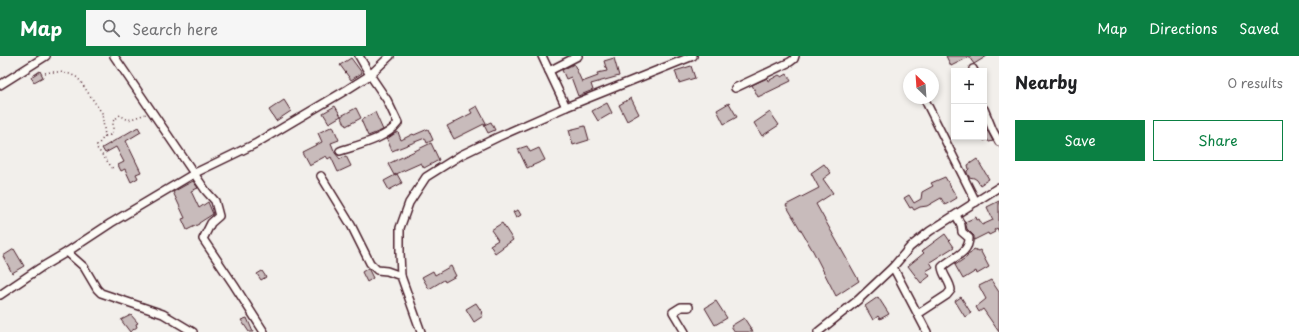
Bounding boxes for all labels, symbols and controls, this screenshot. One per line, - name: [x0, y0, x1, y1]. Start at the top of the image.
- search box: [86, 10, 366, 46]
- text: Map: [20, 14, 62, 42]
- icon: search: [100, 17, 122, 39]
- text: Search here: [132, 17, 218, 40]
- text: Map: [1097, 18, 1127, 39]
- text: Directions: [1149, 18, 1217, 39]
- text: Saved: [1239, 18, 1279, 39]
- north arrow: [903, 68, 939, 104]
- map controls: [951, 68, 987, 140]
- button: +: [951, 68, 987, 104]
- text: Nearby: [1015, 69, 1077, 95]
- text: 0 results: [1228, 73, 1283, 92]
- button: −: [951, 104, 987, 140]
- button: Save: [1015, 120, 1145, 161]
- button: Share: [1153, 120, 1283, 161]

